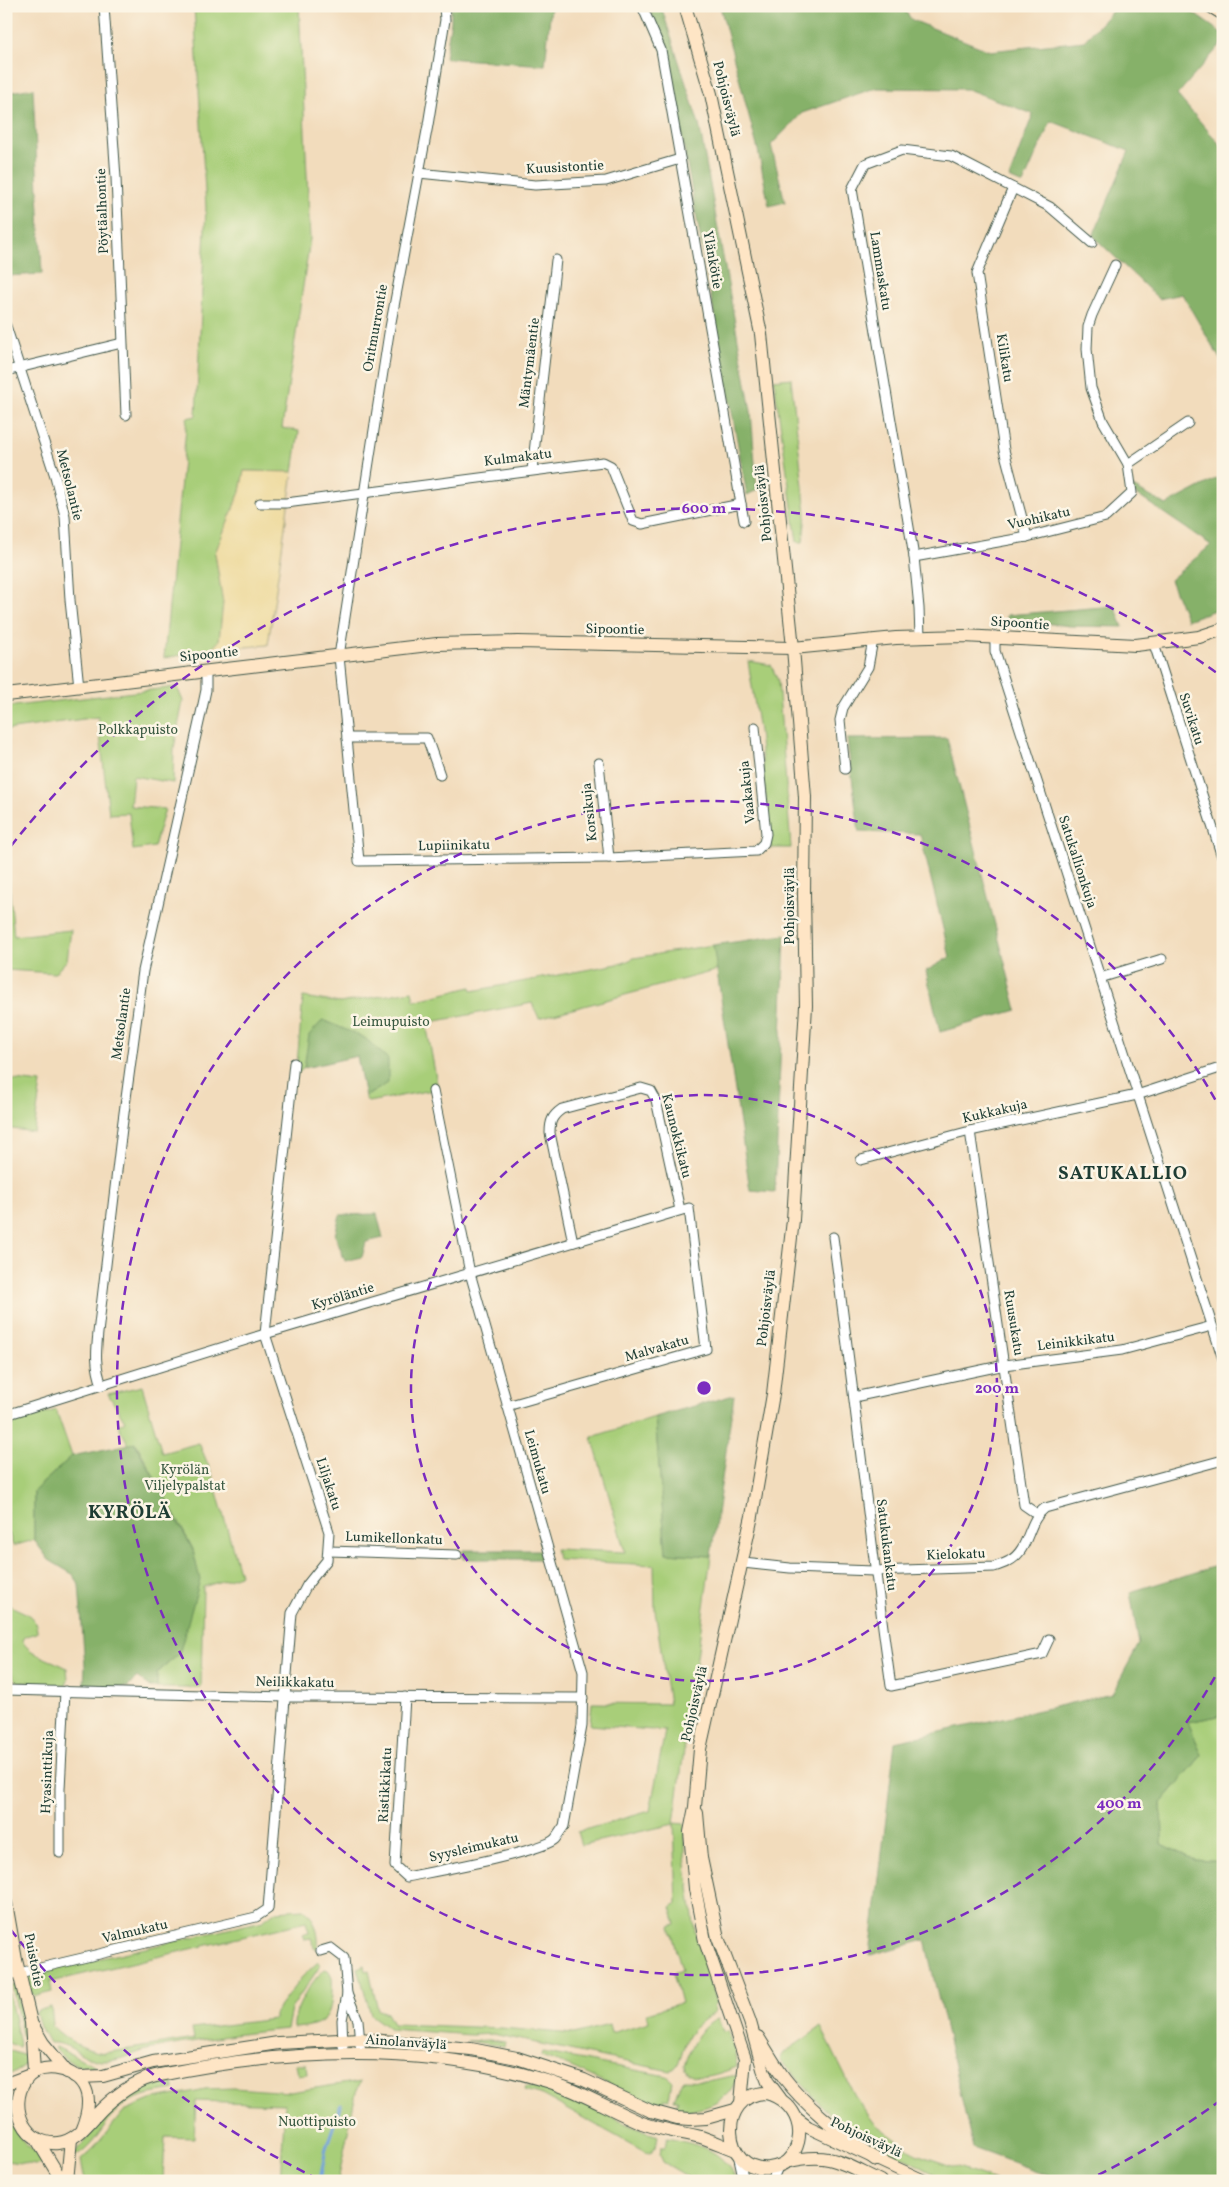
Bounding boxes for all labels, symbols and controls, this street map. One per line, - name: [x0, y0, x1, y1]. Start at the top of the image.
- street label: Pohjoisväylä: [707, 59, 745, 139]
- street label: Kuusistontie: [526, 156, 605, 180]
- street label: Pöytäalhontie: [92, 167, 114, 254]
- street label: Ylänkötie: [698, 229, 727, 291]
- street label: Lammaskatu: [864, 230, 896, 312]
- street label: Oritmurrontie: [359, 282, 393, 373]
- street label: Mäntymäentie: [515, 316, 545, 409]
- street label: Kilikatu: [991, 332, 1017, 384]
- street label: Kulmakatu: [483, 444, 553, 472]
- street label: Metsolantie: [51, 447, 87, 523]
- street label: Pohjoisväylä: [750, 463, 778, 543]
- text: 600 m: [682, 499, 727, 520]
- street label: Vuohikatu: [1006, 503, 1072, 535]
- street label: Sipoontie: [990, 612, 1050, 636]
- street label: Sipoontie: [585, 620, 645, 640]
- street label: Sipoontie: [179, 642, 240, 668]
- street label: Suvikatu: [1174, 690, 1208, 748]
- park label: Polkkapuisto: [98, 721, 178, 740]
- street label: Vaakakuja: [735, 759, 761, 824]
- street label: Korsikuja: [577, 782, 603, 842]
- street label: Satukallionkuja: [1053, 813, 1101, 911]
- street label: Lupiinikatu: [418, 836, 490, 856]
- street label: Pohjoisväylä: [781, 867, 800, 945]
- street label: Metsolantie: [108, 986, 137, 1061]
- park label: Leimupuisto: [352, 1013, 430, 1032]
- street label: Kaunokkikatu: [656, 1092, 696, 1180]
- street label: Kukkakuja: [961, 1095, 1029, 1129]
- district label: SATUKALLIO: [1058, 1161, 1188, 1187]
- street label: Pohjoisväylä: [753, 1268, 781, 1348]
- street label: Kyröläntie: [309, 1278, 377, 1316]
- street label: Ruusukatu: [998, 1289, 1028, 1357]
- street label: Leinikkikatu: [1036, 1328, 1116, 1356]
- street label: Malvakatu: [623, 1331, 691, 1367]
- centre of rings: [695, 1379, 713, 1397]
- text: 200 m: [975, 1379, 1019, 1400]
- street label: Leimukatu: [519, 1428, 555, 1497]
- street label: Liljakatu: [311, 1455, 345, 1513]
- park label: Kyrölän Viljelypalstat: [144, 1461, 226, 1496]
- street label: Satukukankatu: [871, 1498, 901, 1592]
- district label: KYRÖLÄ: [88, 1500, 172, 1526]
- street label: Lumikellonkatu: [345, 1528, 443, 1550]
- street label: Kielokatu: [926, 1544, 986, 1566]
- street label: Pohjoisväylä: [677, 1664, 713, 1744]
- street label: Neilikkakatu: [255, 1673, 335, 1693]
- street label: Hyasinttikuja: [37, 1730, 59, 1814]
- street label: Ristikkikatu: [375, 1747, 397, 1823]
- text: 400 m: [1097, 1794, 1142, 1815]
- street label: Syysleimukatu: [427, 1828, 521, 1868]
- street label: Valmukatu: [100, 1915, 170, 1949]
- street label: Puistotie: [19, 1932, 48, 1989]
- street label: Ainolanväylä: [365, 2031, 447, 2055]
- park label: Nuottipuisto: [278, 2113, 356, 2132]
- street label: Pohjoisväylä: [827, 2113, 905, 2163]

